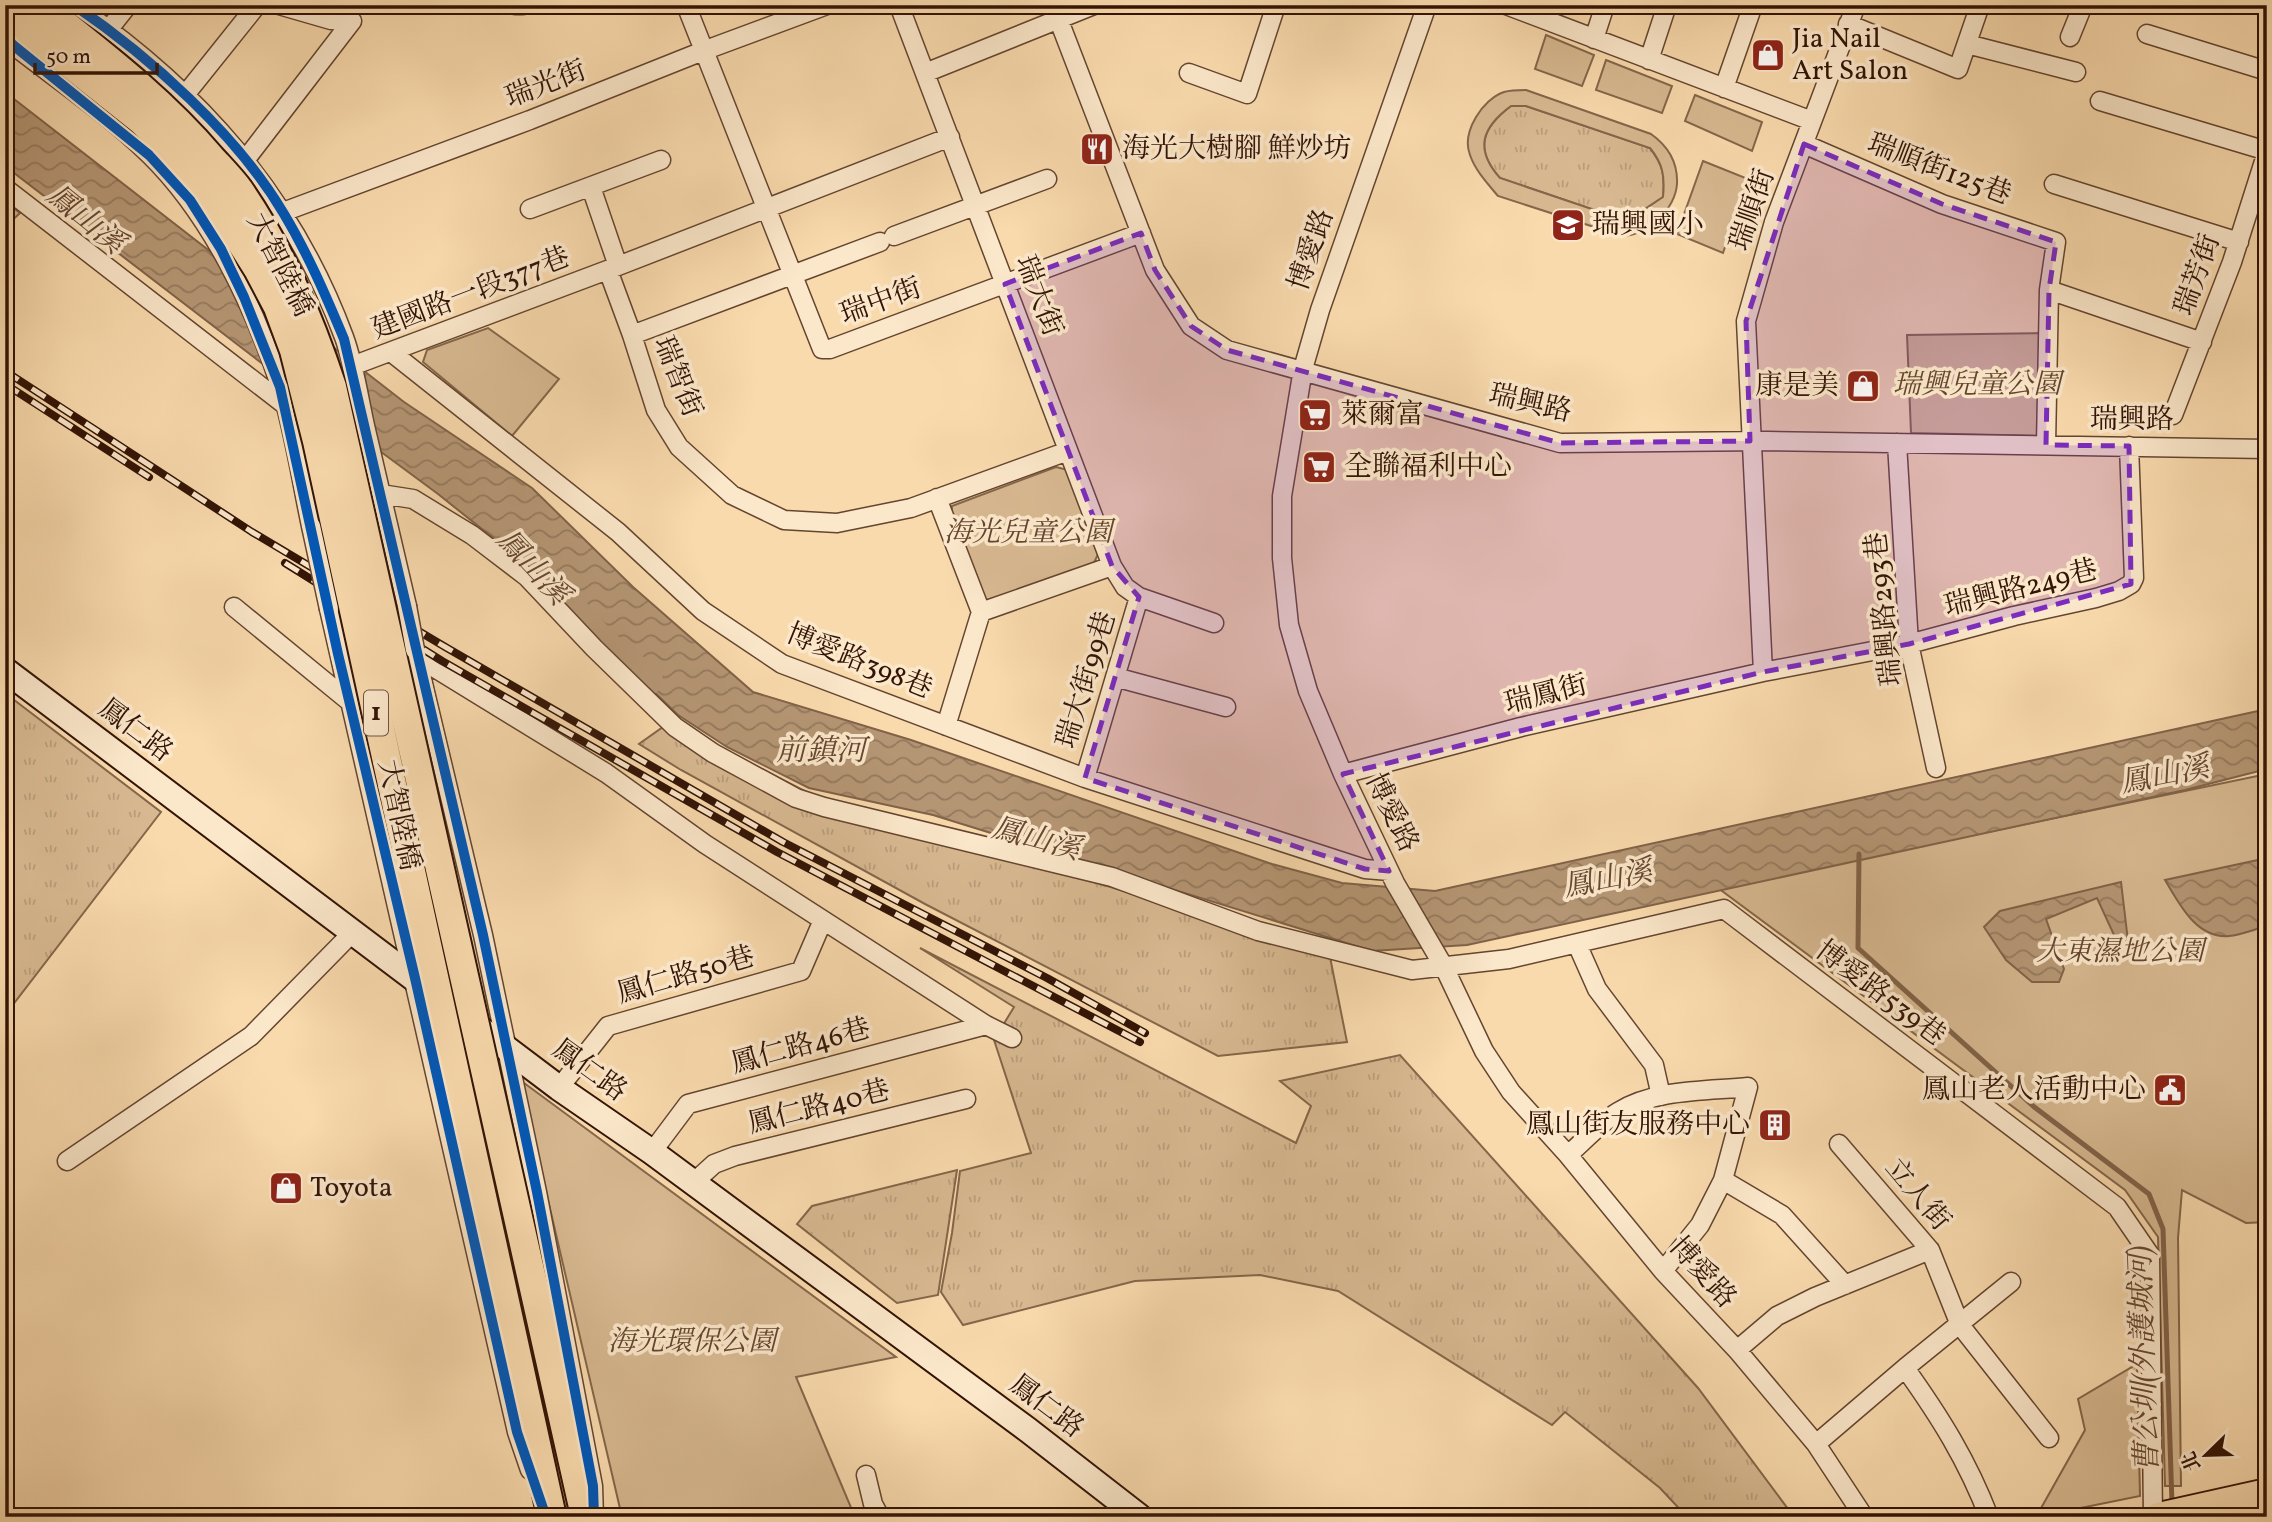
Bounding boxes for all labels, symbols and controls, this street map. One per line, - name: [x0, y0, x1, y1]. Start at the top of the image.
- place label: Jia Nail Art Salon: [1792, 20, 1908, 91]
- scale bar: [35, 32, 158, 76]
- shop icon: Jia Nail Art Salon: [1749, 36, 1787, 74]
- text: 50 m: [46, 43, 91, 72]
- street label: 瑞光街: [500, 52, 592, 118]
- street label: 瑞順街125巷: [1861, 125, 2017, 215]
- restaurant icon: 海光大樹腳 鮮炒坊: [1078, 130, 1116, 168]
- place label: 海光大樹腳 鮮炒坊: [1122, 130, 1352, 169]
- street label: 瑞順街: [1721, 164, 1785, 256]
- water label: 鳳山溪: [37, 175, 136, 267]
- street label: 博愛路: [1280, 204, 1344, 296]
- street label: 大智陸橋: [236, 206, 322, 324]
- school or university icon: 瑞興國小: [1549, 206, 1587, 244]
- place label: 瑞興國小: [1592, 206, 1704, 245]
- street label: 瑞芳街: [2165, 229, 2231, 321]
- street label: 建國路一段377巷: [366, 238, 576, 350]
- street label: 瑞大街: [1005, 250, 1071, 342]
- street label: 瑞中街: [835, 269, 927, 335]
- street label: 瑞智街: [643, 331, 711, 423]
- park label: 瑞興兒童公園: [1893, 366, 2065, 405]
- place label: 康是美: [1755, 367, 1839, 406]
- shop icon: 康是美: [1844, 367, 1882, 405]
- street label: 瑞興路: [1485, 376, 1575, 432]
- supermarket icon: 萊爾富: [1296, 396, 1334, 434]
- place label: 萊爾富: [1340, 396, 1424, 435]
- street label: 瑞興路: [2090, 401, 2174, 440]
- supermarket icon: 全聯福利中心: [1300, 448, 1338, 486]
- place label: 全聯福利中心: [1344, 448, 1512, 487]
- park label: 海光兒童公園: [944, 514, 1116, 553]
- water label: 鳳山溪: [486, 521, 580, 617]
- street label: 瑞興路293巷: [1858, 530, 1912, 688]
- street label: 瑞興路249巷: [1940, 551, 2102, 627]
- street label: 瑞大街99巷: [1048, 607, 1126, 753]
- street label: 博愛路398巷: [780, 615, 938, 709]
- street label: 瑞鳳街: [1501, 666, 1591, 724]
- street label: 鳳仁路: [90, 690, 180, 772]
- road number: 1: [364, 691, 388, 736]
- water label: 前鎮河: [776, 731, 871, 773]
- water label: 鳳山溪: [2117, 746, 2216, 805]
- street label: 大智陸橋: [367, 756, 429, 874]
- street label: 博愛路: [1355, 767, 1427, 859]
- water label: 鳳山溪: [987, 808, 1088, 873]
- water label: 鳳山溪: [1560, 850, 1659, 909]
- street label: 博愛路539巷: [1807, 932, 1953, 1056]
- park label: 大東濕地公園: [2036, 933, 2208, 972]
- street label: 鳳仁路50巷: [612, 938, 760, 1014]
- street label: 鳳仁路46巷: [727, 1010, 875, 1084]
- street label: 鳳仁路: [544, 1031, 634, 1111]
- place label: 鳳山老人活動中心: [1922, 1071, 2146, 1110]
- public building icon: 鳳山老人活動中心: [2151, 1071, 2189, 1109]
- street label: 鳳仁路40巷: [744, 1072, 894, 1144]
- place label: 鳳山街友服務中心: [1526, 1106, 1750, 1145]
- building icon: 鳳山街友服務中心: [1756, 1106, 1794, 1144]
- street label: 立人街: [1875, 1150, 1959, 1240]
- shop icon: Toyota: [267, 1169, 305, 1207]
- place label: Toyota: [310, 1169, 393, 1208]
- street label: 博愛路: [1659, 1229, 1745, 1317]
- water label: 曹公圳(外護城河): [2120, 1244, 2170, 1474]
- park label: 海光環保公園: [608, 1323, 780, 1362]
- street label: 鳳仁路: [1001, 1366, 1091, 1448]
- north arrow: [2170, 1420, 2240, 1490]
- text: 北: [2177, 1447, 2208, 1475]

